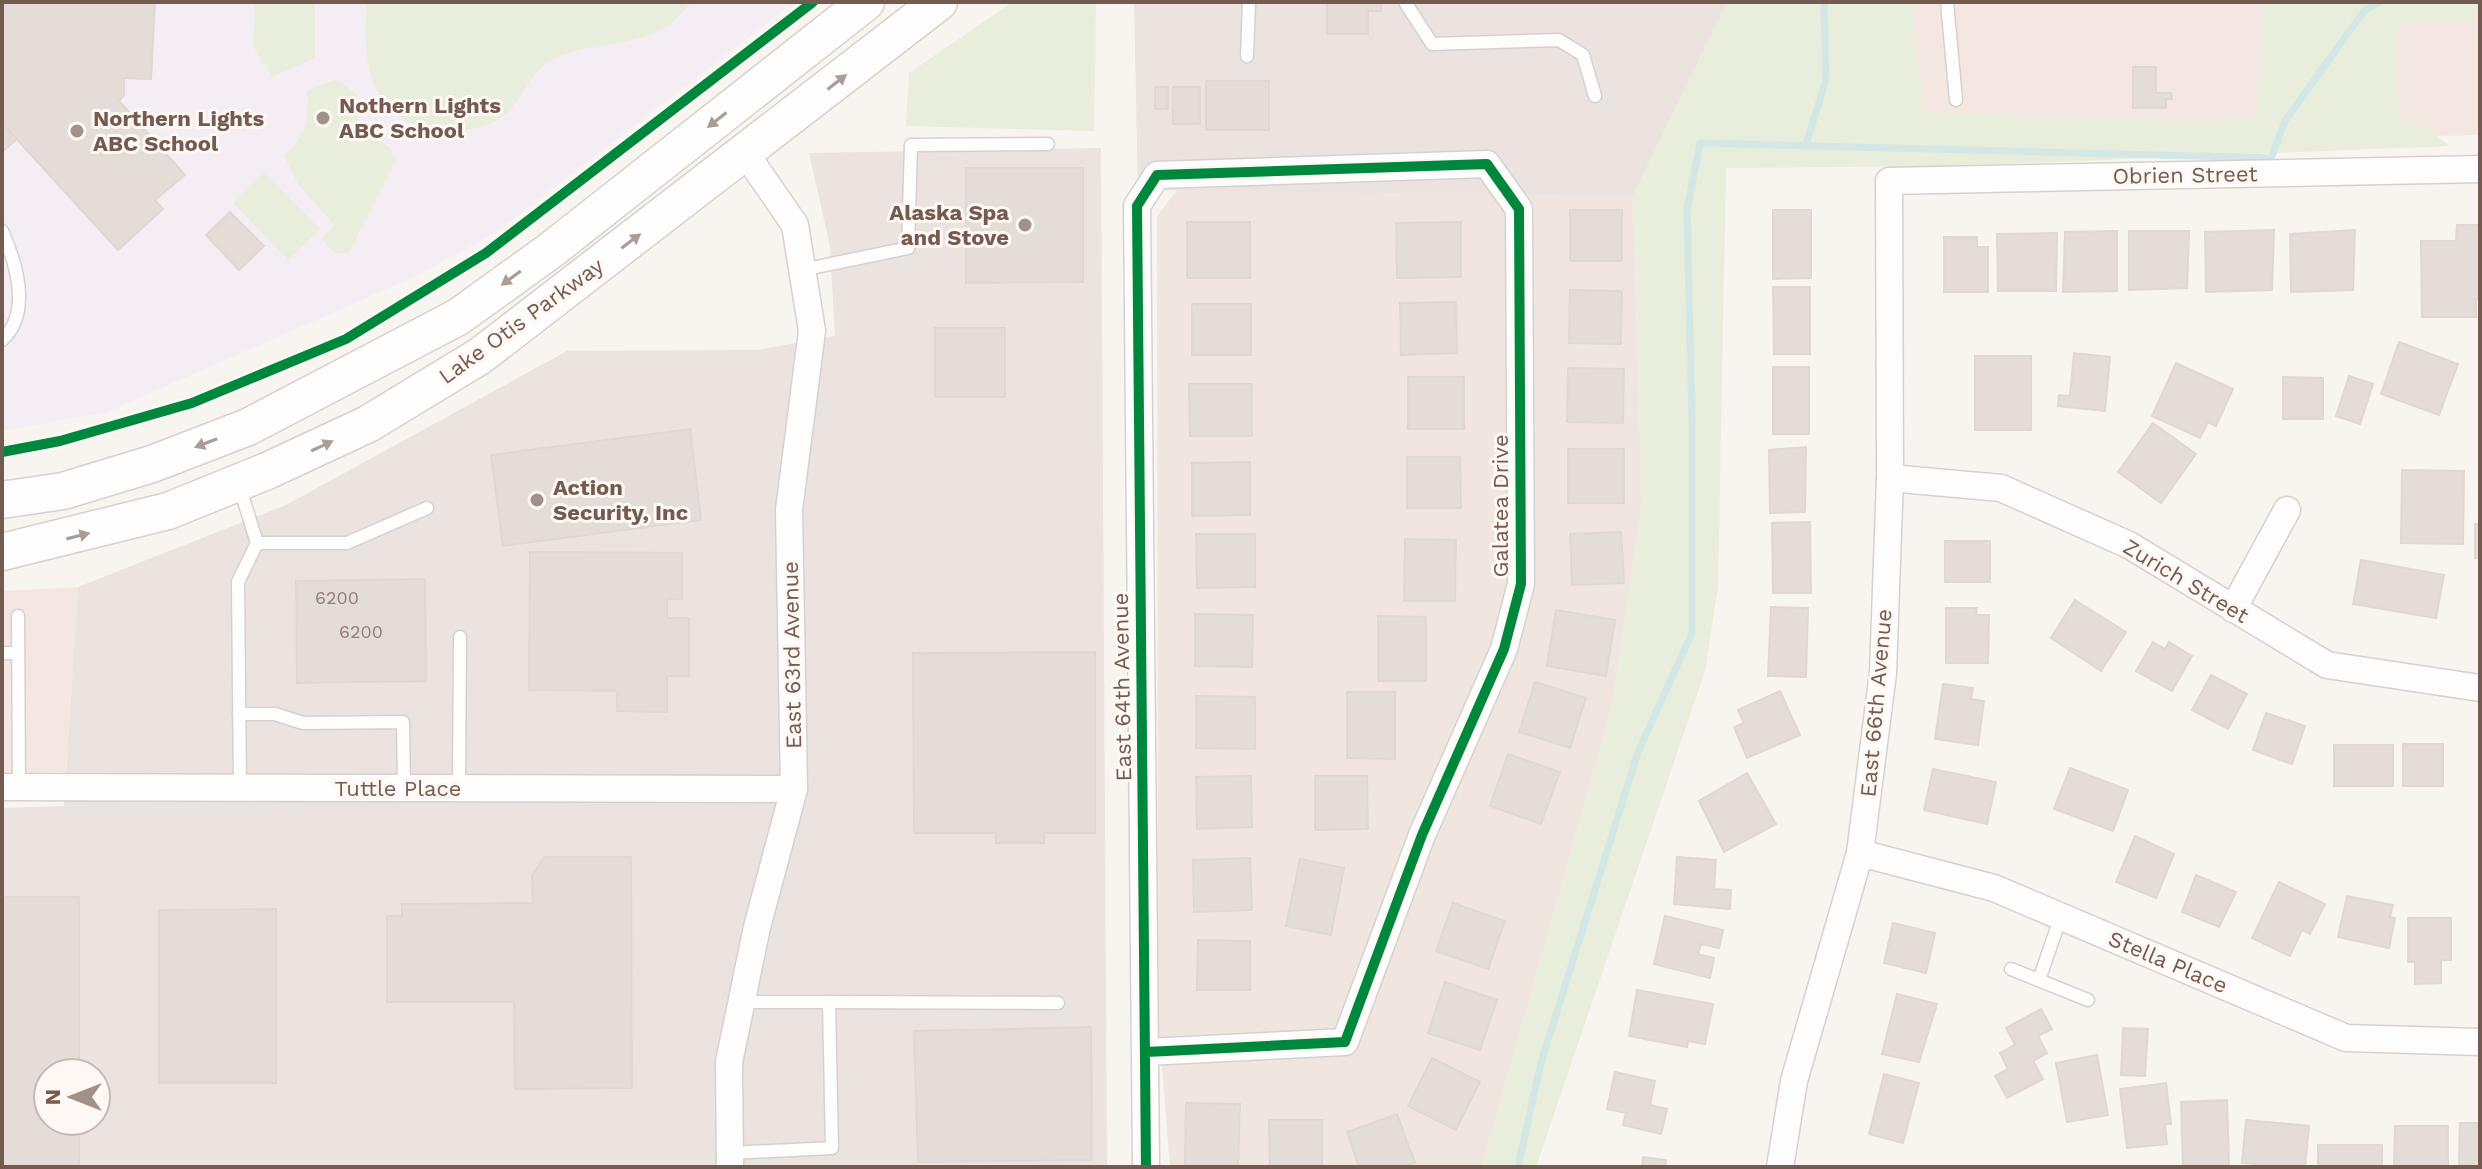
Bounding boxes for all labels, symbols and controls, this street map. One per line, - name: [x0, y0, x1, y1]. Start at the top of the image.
- one-way arrow: [827, 75, 847, 91]
- place label: Nothern Lights ABC School: [339, 93, 501, 143]
- place label: Northern Lights ABC School: [93, 106, 264, 156]
- marker: Nothern Lights ABC School: [314, 109, 332, 127]
- one-way arrow: [707, 111, 728, 128]
- marker: Northern Lights ABC School: [68, 122, 86, 140]
- street label: Obrien Street: [2112, 161, 2258, 189]
- place label: Alaska Spa and Stove: [889, 200, 1009, 250]
- marker: Alaska Spa and Stove: [1016, 216, 1034, 234]
- one-way arrow: [621, 234, 641, 250]
- street label: Lake Otis Parkway: [434, 253, 609, 389]
- one-way arrow: [501, 270, 522, 286]
- street label: Galatea Drive: [1488, 434, 1513, 578]
- one-way arrow: [194, 437, 218, 450]
- one-way arrow: [310, 439, 333, 453]
- place label: Action Security, Inc: [553, 475, 688, 525]
- marker: Action Security, Inc: [528, 491, 546, 509]
- one-way arrow: [66, 529, 91, 541]
- street label: Zurich Street: [2119, 534, 2253, 628]
- street label: East 63rd Avenue: [778, 561, 806, 749]
- house number: 6200: [315, 587, 359, 608]
- street label: East 64th Avenue: [1108, 592, 1136, 782]
- street label: East 66th Avenue: [1855, 608, 1897, 798]
- house number: 6200: [339, 621, 383, 642]
- street label: Tuttle Place: [334, 776, 462, 801]
- street label: Stella Place: [2105, 926, 2231, 998]
- north arrow: [32, 1057, 112, 1137]
- text: N: [40, 1089, 65, 1105]

